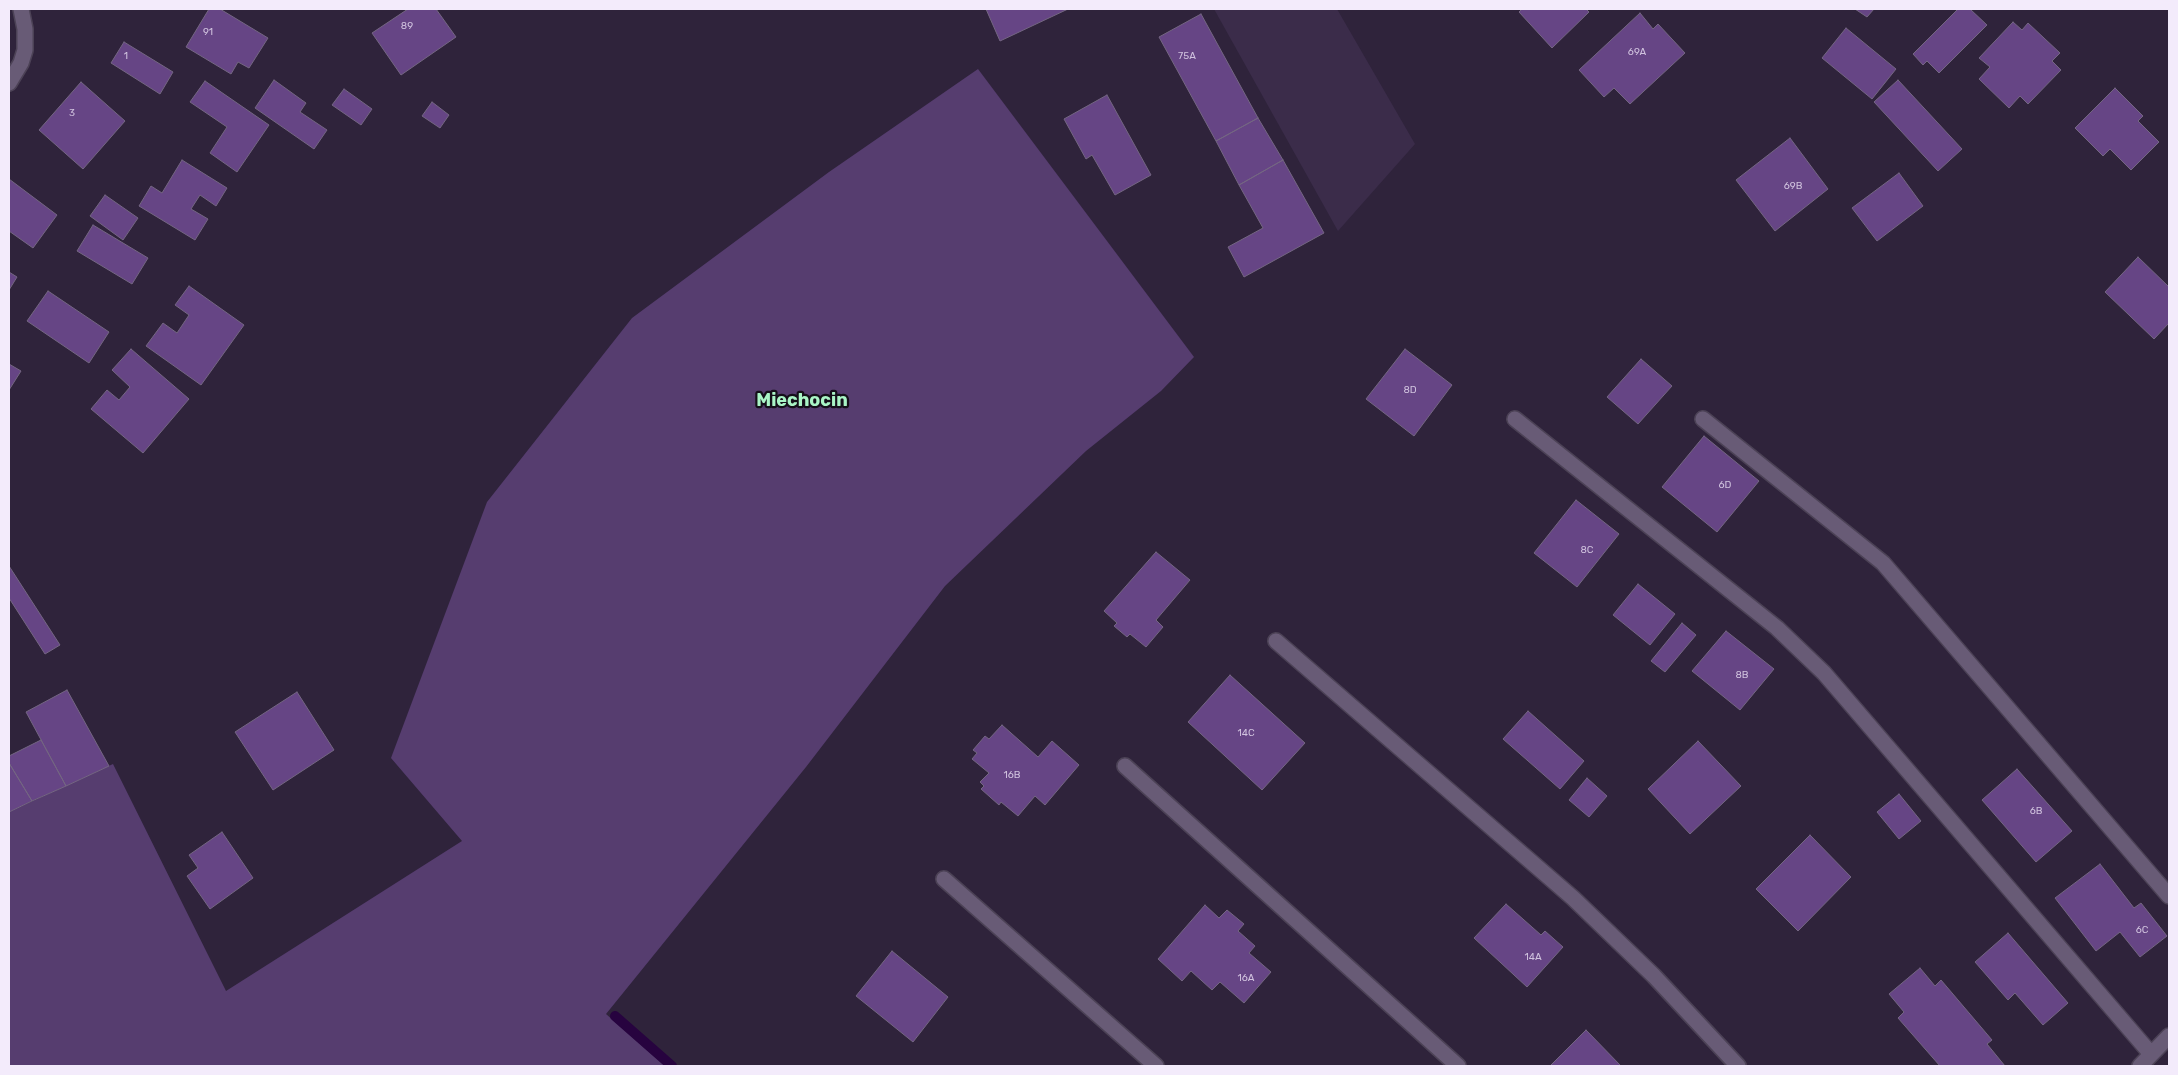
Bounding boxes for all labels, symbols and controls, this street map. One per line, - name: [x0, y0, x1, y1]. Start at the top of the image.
- house number: 89: [401, 20, 413, 32]
- house number: 91: [203, 26, 213, 38]
- house number: 69A: [1628, 46, 1646, 58]
- house number: 1: [124, 50, 128, 62]
- house number: 75A: [1178, 50, 1196, 62]
- house number: 3: [69, 107, 75, 119]
- house number: 69B: [1784, 180, 1802, 192]
- house number: 8D: [1403, 384, 1417, 396]
- district label: Miechocin: [756, 390, 848, 412]
- house number: 6D: [1719, 479, 1731, 491]
- house number: 8C: [1580, 544, 1594, 556]
- house number: 8B: [1735, 669, 1749, 681]
- house number: 14C: [1237, 727, 1255, 739]
- house number: 16B: [1004, 769, 1020, 781]
- house number: 6B: [2030, 805, 2042, 817]
- house number: 6C: [2136, 924, 2148, 936]
- house number: 14A: [1524, 951, 1542, 963]
- house number: 16A: [1237, 972, 1255, 984]

